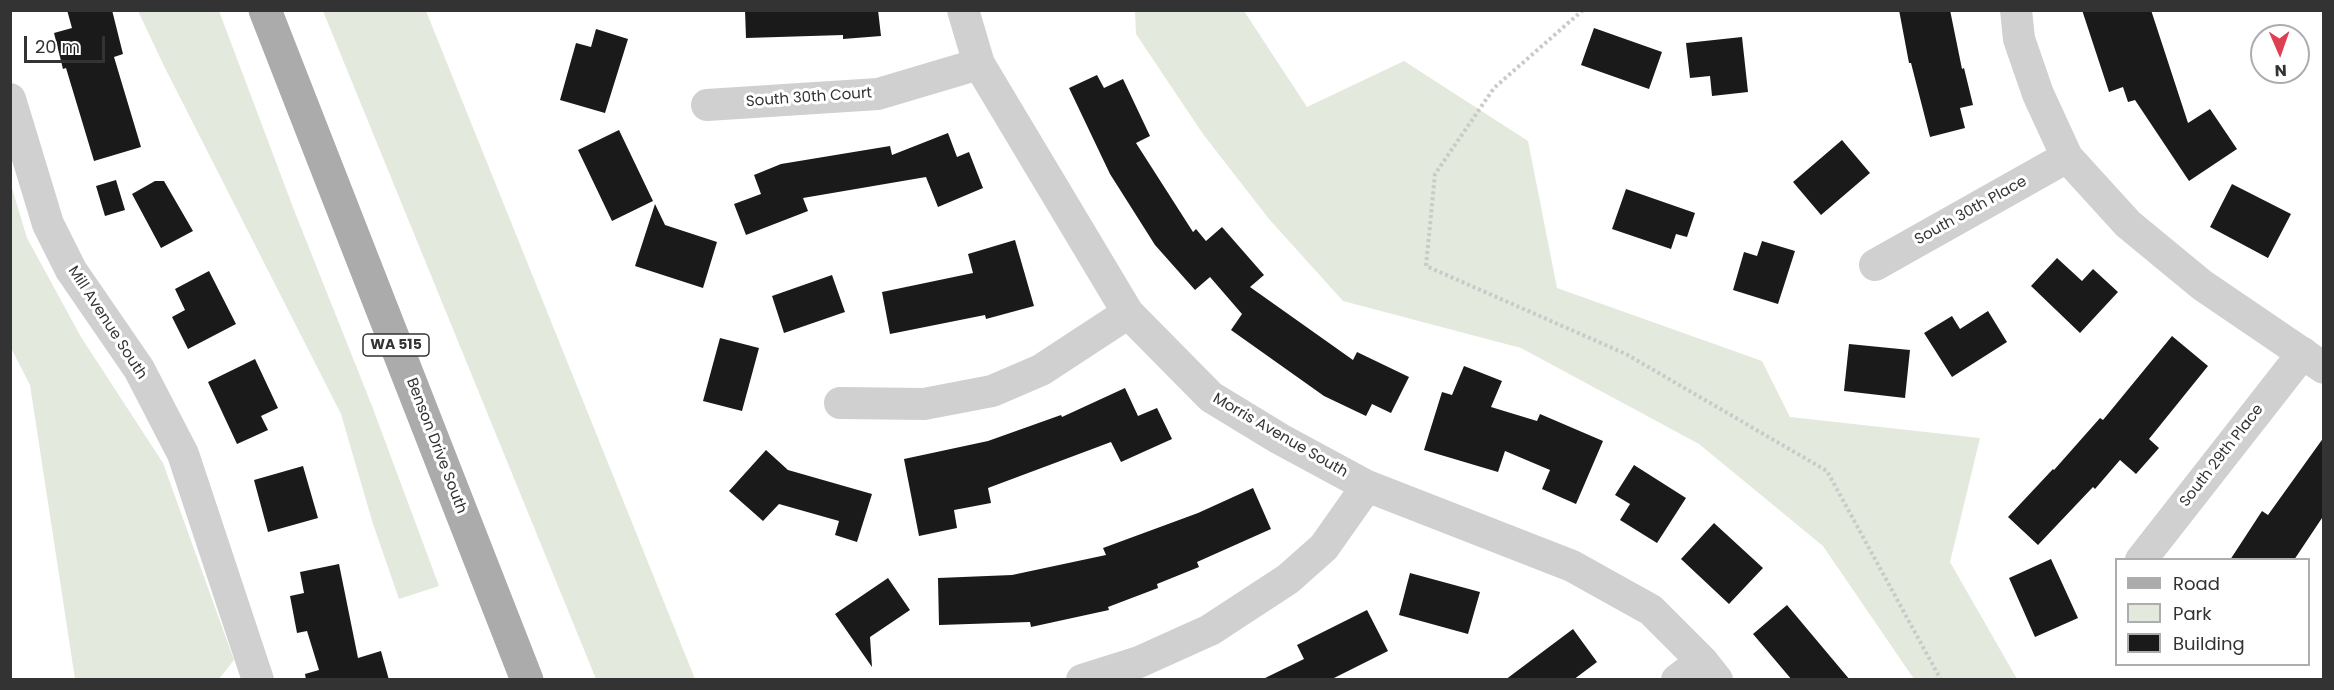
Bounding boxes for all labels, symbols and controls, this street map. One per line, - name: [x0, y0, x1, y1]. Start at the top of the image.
- scale bar: [27, 24, 108, 62]
- north arrow: [2250, 24, 2310, 84]
- text: 20 m: [35, 34, 80, 59]
- text: N: [2274, 59, 2287, 82]
- street label: South 30th Court: [745, 85, 873, 111]
- street label: South 30th Place: [1912, 173, 2030, 249]
- street label: Mill Avenue South: [64, 263, 150, 383]
- road number: WA 515: [363, 334, 429, 356]
- street label: Benson Drive South: [402, 376, 470, 516]
- street label: Morris Avenue South: [1209, 390, 1351, 482]
- street label: South 29th Place: [2176, 401, 2268, 511]
- legend: [2115, 558, 2310, 666]
- text: Road: [2173, 571, 2220, 596]
- text: Park: [2173, 601, 2212, 626]
- text: Building: [2173, 631, 2245, 656]

